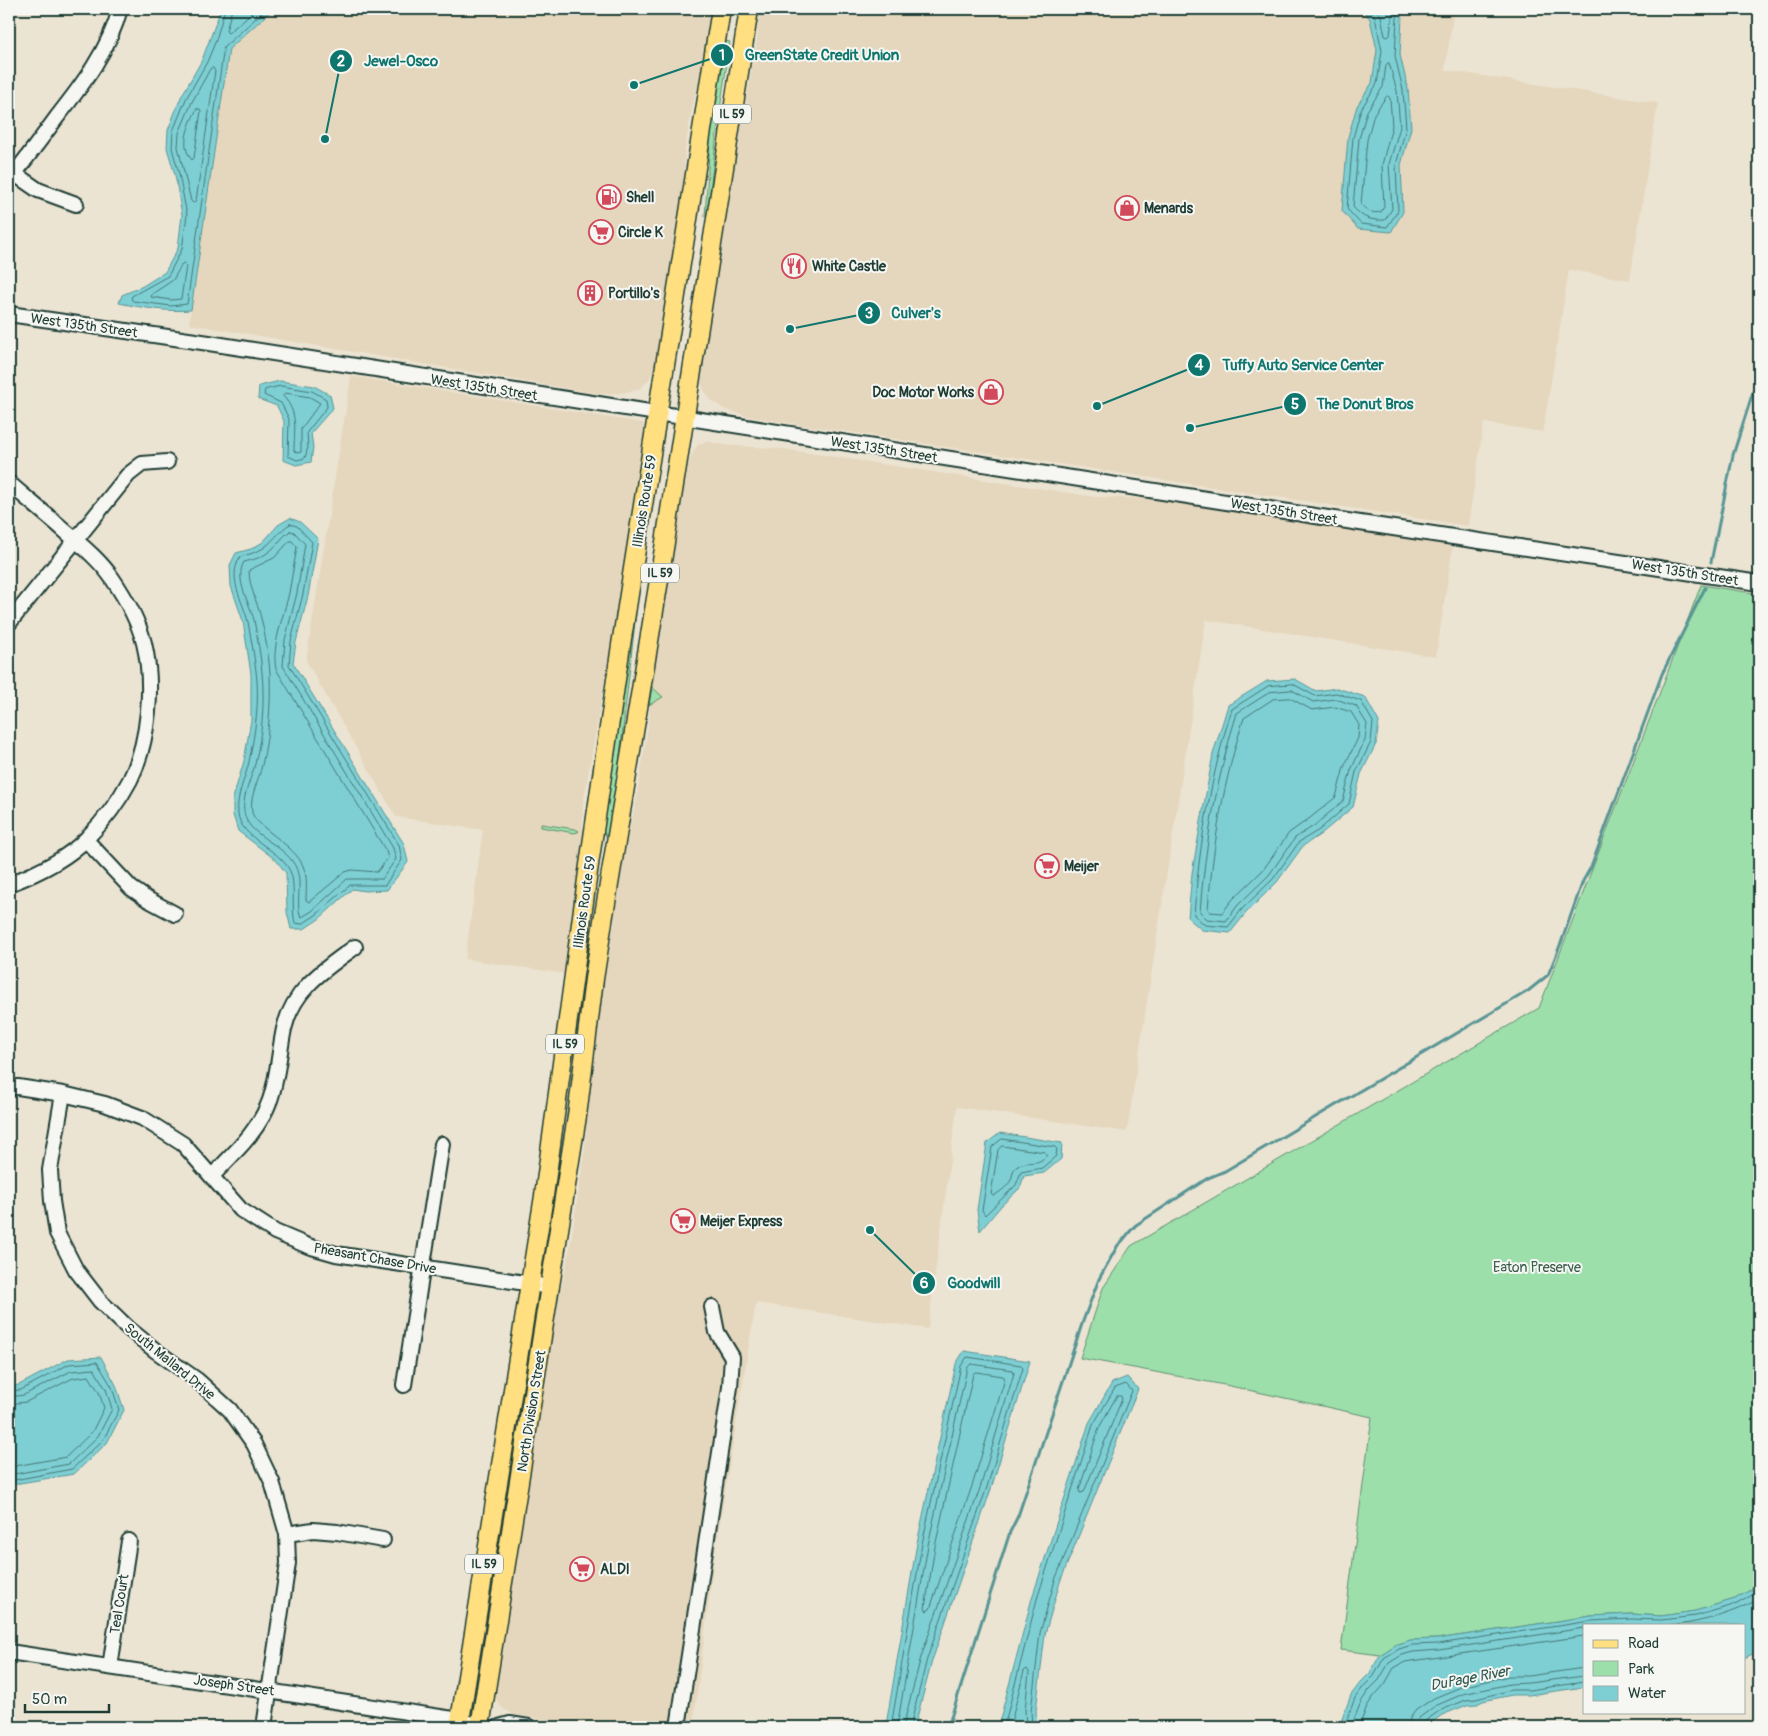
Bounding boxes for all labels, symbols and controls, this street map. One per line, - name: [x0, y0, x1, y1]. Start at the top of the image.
- callout: GreenState Credit Union: [709, 40, 909, 70]
- callout: Jewel-Osco: [329, 46, 448, 76]
- text: 1: [719, 46, 725, 65]
- text: GreenState Credit Union: [745, 46, 900, 65]
- text: 2: [337, 52, 345, 71]
- text: Jewel-Osco: [364, 52, 438, 71]
- road number: IL 59: [713, 105, 751, 124]
- fuel station icon: Shell: [596, 184, 622, 210]
- place label: Shell: [626, 189, 654, 206]
- shop icon: Menards: [1114, 195, 1140, 221]
- place label: Menards: [1144, 200, 1194, 217]
- supermarket icon: Circle K: [588, 219, 614, 245]
- place label: Circle K: [618, 224, 664, 241]
- restaurant icon: White Castle: [781, 253, 807, 279]
- place label: White Castle: [812, 258, 887, 275]
- building icon: Portillo's: [577, 280, 603, 306]
- place label: Portillo's: [608, 285, 660, 302]
- callout: Culver's: [857, 298, 951, 328]
- text: 3: [865, 304, 873, 323]
- text: Culver's: [891, 304, 941, 323]
- street label: West 135th Street: [29, 310, 139, 341]
- callout: Tuffy Auto Service Center: [1187, 350, 1393, 380]
- text: 4: [1195, 356, 1204, 375]
- text: Tuffy Auto Service Center: [1221, 356, 1384, 375]
- street label: West 135th Street: [429, 371, 539, 404]
- shop icon: Doc Motor Works: [978, 379, 1004, 405]
- place label: Doc Motor Works: [872, 384, 975, 401]
- callout: The Donut Bros: [1282, 389, 1424, 419]
- text: 5: [1291, 395, 1299, 414]
- text: The Donut Bros: [1316, 395, 1414, 414]
- street label: West 135th Street: [829, 433, 939, 466]
- street label: Illinois Route 59: [629, 454, 660, 549]
- street label: West 135th Street: [1229, 495, 1339, 528]
- street label: West 135th Street: [1630, 556, 1740, 589]
- road number: IL 59: [641, 564, 679, 582]
- supermarket icon: Meijer: [1034, 853, 1060, 879]
- street label: Illinois Route 59: [570, 855, 599, 950]
- place label: Meijer: [1064, 858, 1100, 875]
- road number: IL 59: [546, 1034, 584, 1054]
- supermarket icon: Meijer Express: [670, 1208, 696, 1234]
- place label: Meijer Express: [700, 1213, 783, 1230]
- street label: Pheasant Chase Drive: [312, 1239, 438, 1278]
- park label: Eaton Preserve: [1493, 1259, 1581, 1276]
- callout: Goodwill: [912, 1268, 1010, 1298]
- text: 6: [920, 1274, 929, 1293]
- text: Goodwill: [947, 1274, 1001, 1293]
- street label: South Mallard Drive: [121, 1319, 219, 1403]
- street label: North Division Street: [513, 1349, 550, 1473]
- road number: IL 59: [465, 1555, 503, 1574]
- supermarket icon: ALDI: [569, 1556, 595, 1582]
- place label: ALDI: [600, 1561, 630, 1578]
- street label: Teal Court: [106, 1572, 133, 1635]
- legend: [1583, 1624, 1746, 1714]
- text: Road: [1628, 1634, 1659, 1653]
- text: Park: [1628, 1660, 1655, 1679]
- water label: DuPage River: [1429, 1661, 1513, 1696]
- street label: Joseph Street: [192, 1671, 276, 1700]
- scale bar: [25, 1681, 109, 1713]
- text: Water: [1628, 1684, 1667, 1703]
- text: 50 m: [32, 1690, 67, 1709]

